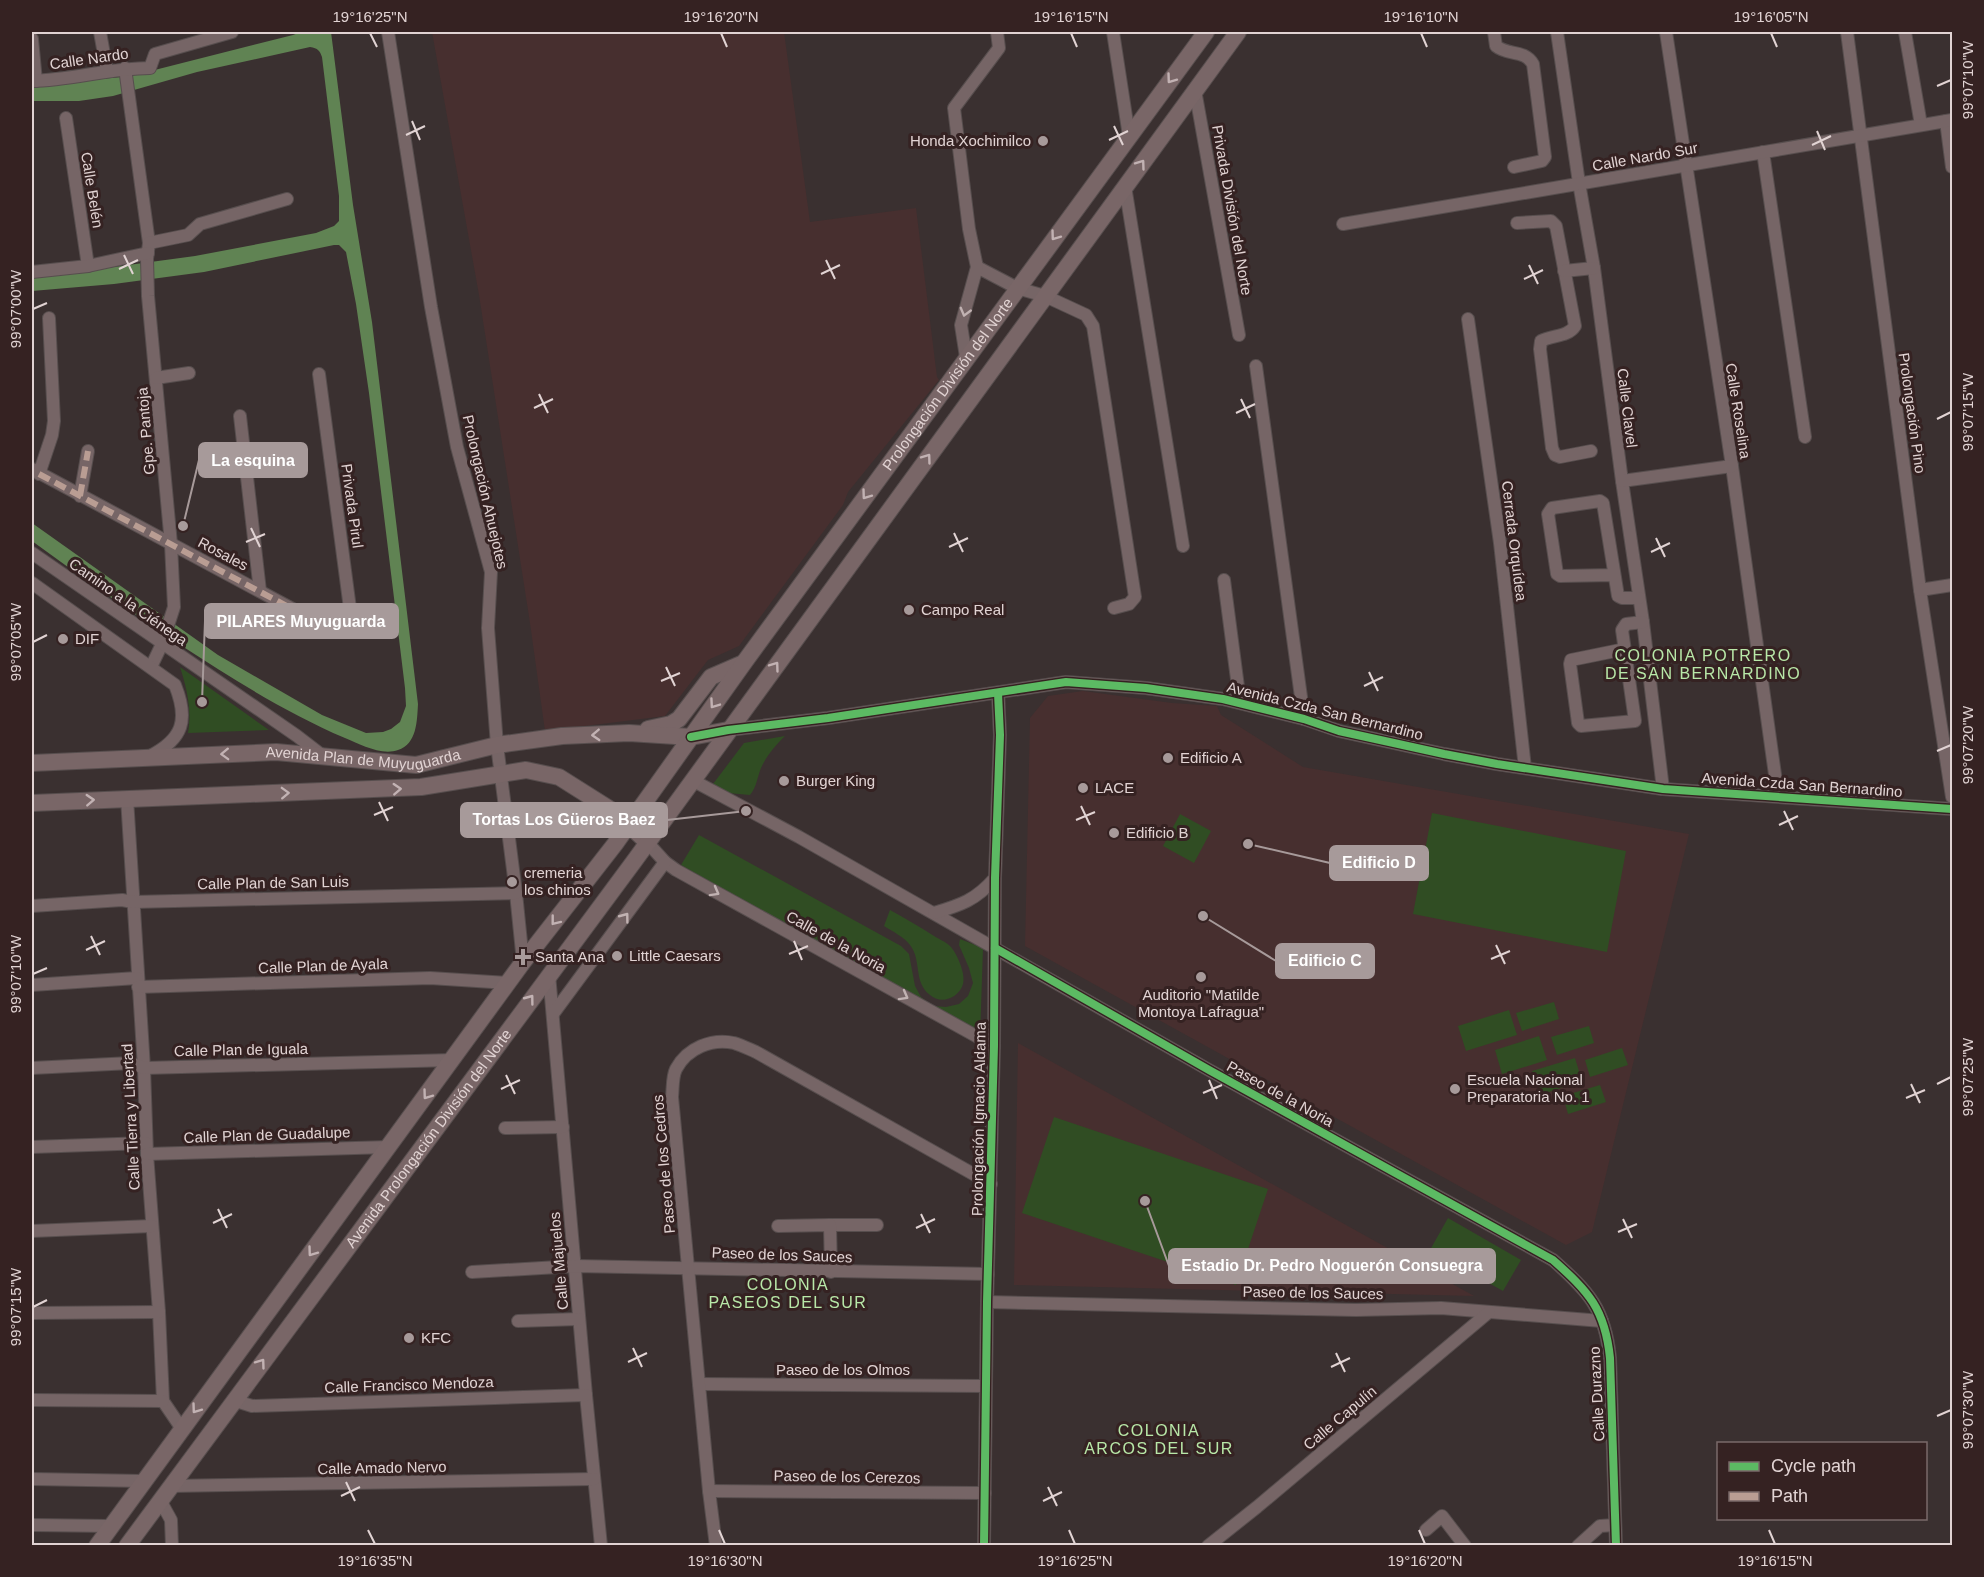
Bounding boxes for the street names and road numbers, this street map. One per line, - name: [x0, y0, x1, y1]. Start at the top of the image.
- street label: Calle Nardo: [49, 45, 129, 72]
- street label: Privada División del Norte: [1209, 123, 1256, 296]
- street label: Calle Nardo Sur: [1591, 139, 1699, 174]
- street label: Calle Belén: [78, 151, 107, 229]
- street label: Prolongación División del Norte: [879, 295, 1016, 474]
- street label: Prolongación Pino: [1896, 351, 1929, 474]
- street label: Calle Roselina: [1723, 362, 1755, 461]
- street label: Calle Clavel: [1614, 367, 1641, 449]
- street label: Gpe. Pantoja: [133, 386, 158, 475]
- street label: Prolongación Ahuejotes: [459, 413, 511, 571]
- street label: Privada Pirul: [338, 463, 367, 549]
- street label: Cerrada Orquídea: [1499, 480, 1530, 603]
- street label: Rosales: [195, 533, 251, 574]
- street label: Camino a la Ciénega: [66, 554, 191, 649]
- street label: Avenida Czda San Bernardino: [1225, 678, 1425, 743]
- street label: Avenida Plan de Muyuguarda: [265, 743, 463, 773]
- street label: Avenida Czda San Bernardino: [1701, 769, 1903, 800]
- street label: Calle Plan de San Luis: [197, 873, 349, 892]
- street label: Calle de la Noria: [784, 907, 889, 976]
- street label: Calle Plan de Ayala: [258, 955, 389, 976]
- street label: Prolongación Ignacio Aldama: [968, 1021, 989, 1216]
- street label: Avenida Prolongación División del Norte: [342, 1026, 515, 1251]
- street label: Calle Plan de Iguala: [174, 1040, 309, 1059]
- street label: Calle Tierra y Libertad: [118, 1043, 143, 1191]
- street label: Paseo de la Noria: [1224, 1057, 1337, 1130]
- street label: Paseo de los Cedros: [649, 1094, 678, 1234]
- street label: Calle Plan de Guadalupe: [183, 1123, 351, 1146]
- street label: Calle Majuelos: [546, 1211, 571, 1311]
- street label: Paseo de los Sauces: [711, 1244, 853, 1265]
- street label: Paseo de los Sauces: [1242, 1283, 1384, 1302]
- street label: Calle Durazno: [1586, 1346, 1607, 1442]
- street label: Paseo de los Olmos: [776, 1361, 910, 1378]
- street label: Calle Francisco Mendoza: [324, 1373, 495, 1396]
- street label: Calle Capulín: [1300, 1382, 1380, 1453]
- street label: Calle Amado Nervo: [317, 1458, 447, 1477]
- street label: Paseo de los Cerezos: [773, 1467, 921, 1486]

